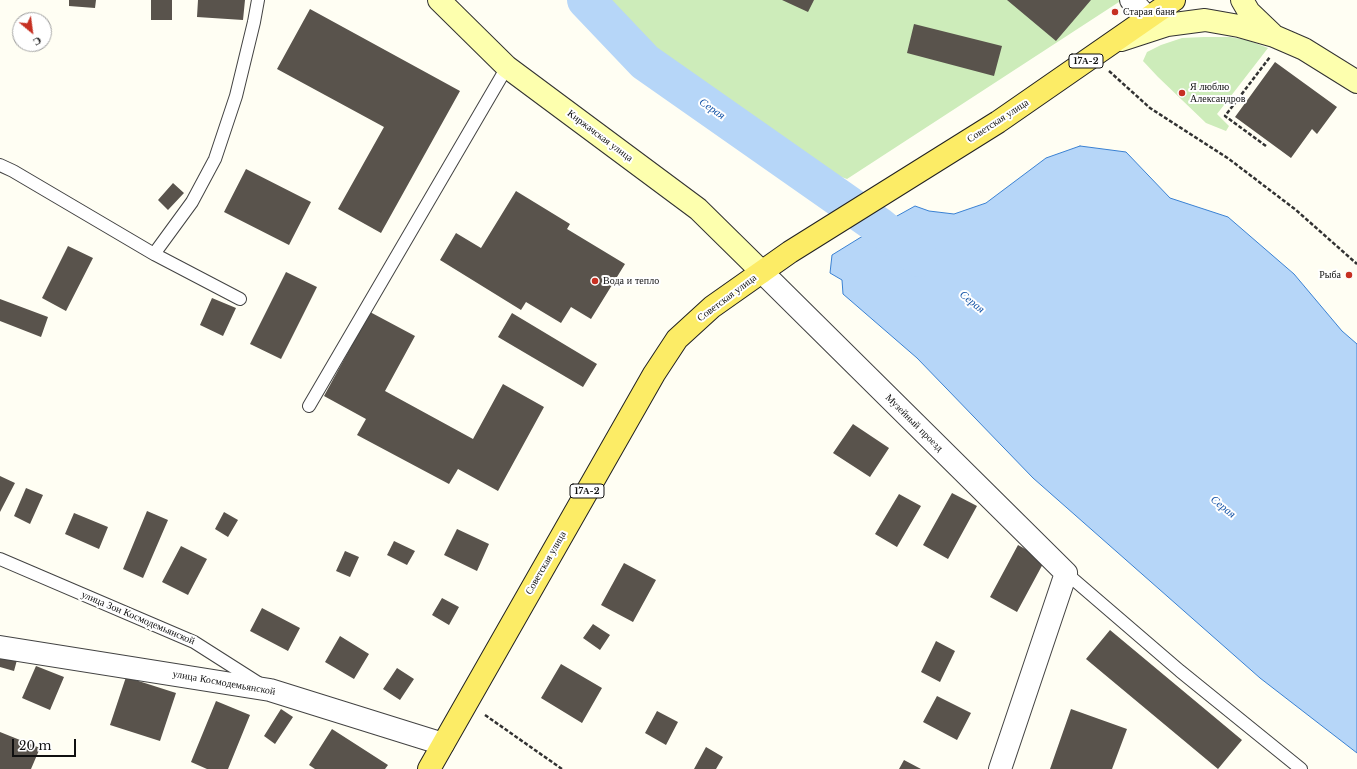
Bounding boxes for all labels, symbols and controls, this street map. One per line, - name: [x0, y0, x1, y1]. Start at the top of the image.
- place label: Старая баня: [1123, 6, 1175, 18]
- marker: Старая баня: [1110, 7, 1120, 17]
- north arrow: [12, 12, 52, 52]
- text: С: [30, 34, 44, 50]
- road number: 17А-2: [1069, 54, 1103, 68]
- place label: Я люблю Александров: [1190, 81, 1245, 104]
- marker: Я люблю Александров: [1177, 88, 1187, 98]
- water label: Серая: [697, 95, 727, 123]
- street label: Советская улица: [965, 97, 1031, 145]
- street label: Киржачская улица: [565, 108, 635, 164]
- place label: Рыба: [1319, 269, 1341, 281]
- marker: Рыба: [1344, 270, 1354, 280]
- street label: Советская улица: [695, 272, 759, 324]
- place label: Вода и тепло: [603, 275, 659, 287]
- marker: Вода и тепло: [590, 276, 600, 286]
- water label: Серая: [957, 288, 987, 316]
- street label: Музейный проезд: [883, 392, 945, 454]
- road number: 17А-2: [570, 484, 604, 498]
- water label: Серая: [1208, 493, 1238, 521]
- street label: Советская улица: [523, 529, 569, 597]
- street label: улица Зои Космодемьянской: [79, 589, 197, 647]
- street label: улица Космодемьянской: [172, 668, 276, 698]
- scale bar: [14, 731, 78, 757]
- text: 20 m: [19, 738, 51, 753]

